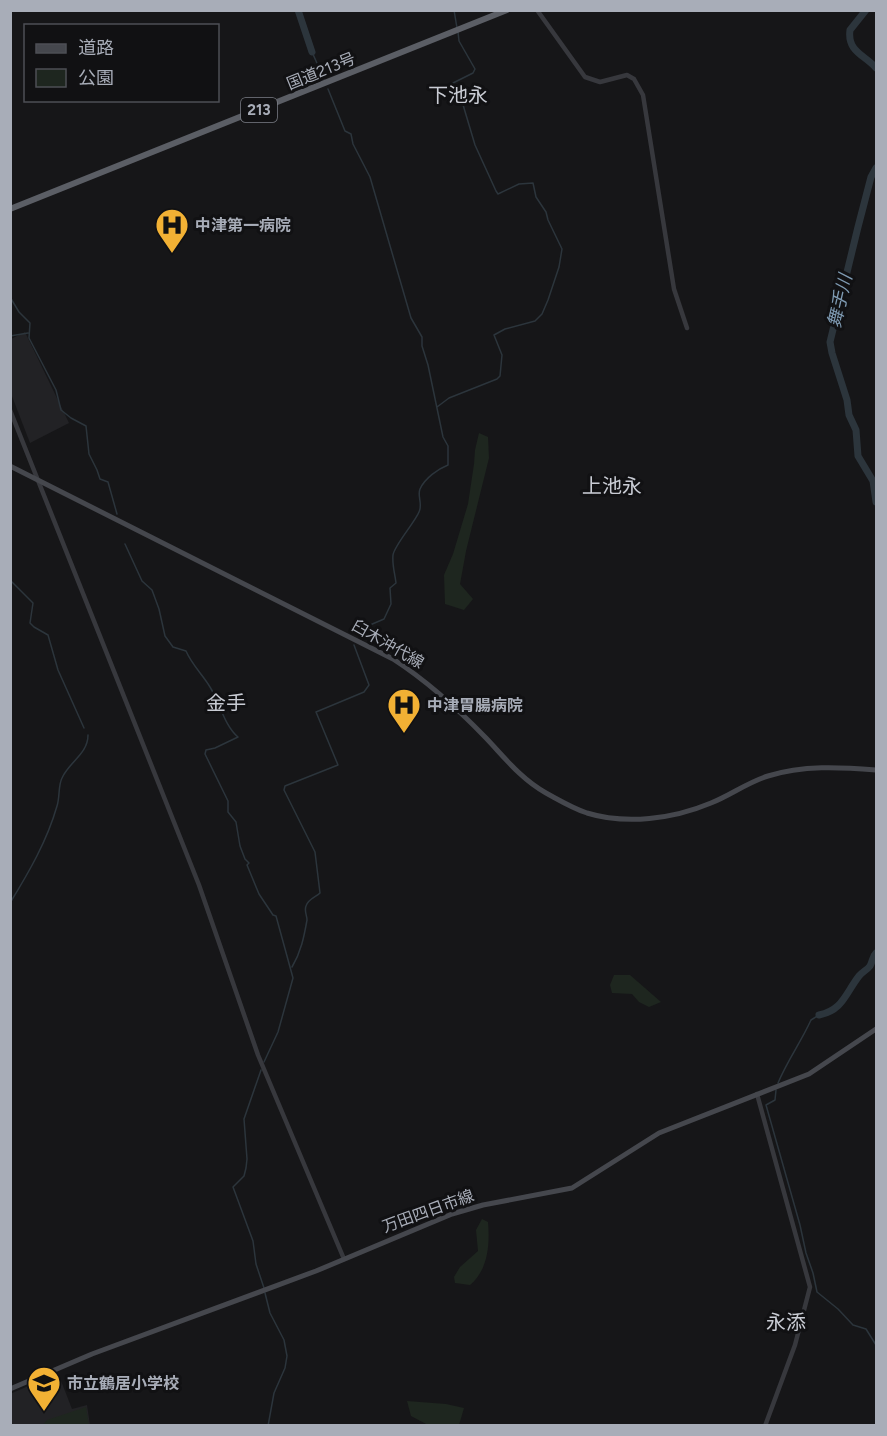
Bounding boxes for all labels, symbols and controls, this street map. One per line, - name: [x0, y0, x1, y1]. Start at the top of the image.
- legend: [24, 24, 219, 102]
- text: 道路: [78, 37, 114, 59]
- street label: 国道213号: [284, 49, 358, 93]
- text: 公園: [78, 67, 114, 89]
- district label: 下池永: [428, 83, 488, 107]
- road number: 213: [241, 98, 277, 122]
- hospital icon: 中津第一病院: [154, 207, 190, 254]
- place label: 中津第一病院: [195, 216, 291, 235]
- water label: 舞手川: [823, 270, 857, 330]
- district label: 上池永: [582, 474, 642, 498]
- street label: 臼木沖代線: [349, 616, 427, 672]
- hospital icon: 中津胃腸病院: [386, 687, 422, 734]
- district label: 金手: [206, 691, 246, 715]
- place label: 中津胃腸病院: [427, 696, 523, 715]
- street label: 万田四日市線: [380, 1186, 476, 1236]
- district label: 永添: [766, 1310, 806, 1334]
- school or university icon: 市立鶴居小学校: [26, 1365, 62, 1412]
- place label: 市立鶴居小学校: [67, 1374, 179, 1393]

